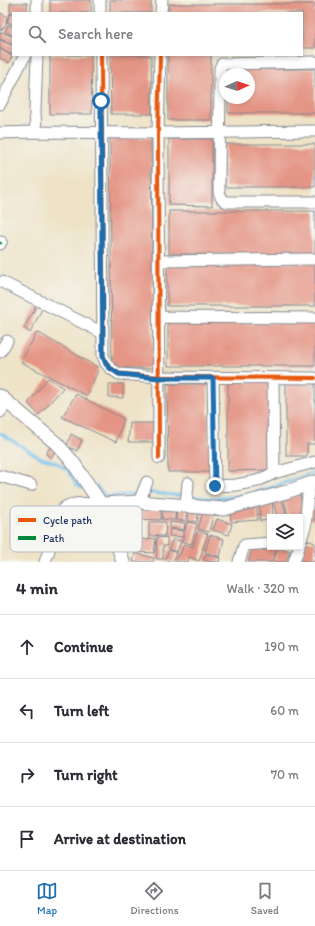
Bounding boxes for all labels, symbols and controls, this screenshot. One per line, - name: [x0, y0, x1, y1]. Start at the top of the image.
- search box: [12, 12, 303, 56]
- icon: search: [26, 23, 48, 45]
- text: Search here: [58, 25, 133, 43]
- north arrow: [219, 68, 255, 104]
- route start: [92, 92, 110, 110]
- route end: [206, 477, 224, 495]
- legend: [10, 506, 142, 552]
- text: Cycle path: [43, 514, 92, 527]
- map controls: [267, 514, 303, 550]
- button: layers: [267, 514, 303, 550]
- text: Path: [43, 532, 65, 545]
- text: 4 min: [16, 578, 58, 598]
- text: Walk · 320 m: [227, 581, 299, 596]
- icon: ahead: [16, 636, 38, 658]
- text: Continue: [54, 638, 113, 656]
- text: 190 m: [264, 639, 299, 654]
- icon: left: [16, 700, 38, 722]
- text: Turn left: [54, 702, 109, 720]
- text: 60 m: [270, 703, 299, 718]
- icon: right: [16, 764, 38, 786]
- text: Turn right: [54, 766, 118, 784]
- text: 70 m: [271, 767, 299, 782]
- icon: arrive: [16, 828, 38, 850]
- text: Arrive at destination: [54, 830, 186, 848]
- tab: Map: [36, 880, 58, 917]
- tab: Directions: [130, 880, 179, 917]
- tab: Saved: [251, 880, 279, 917]

